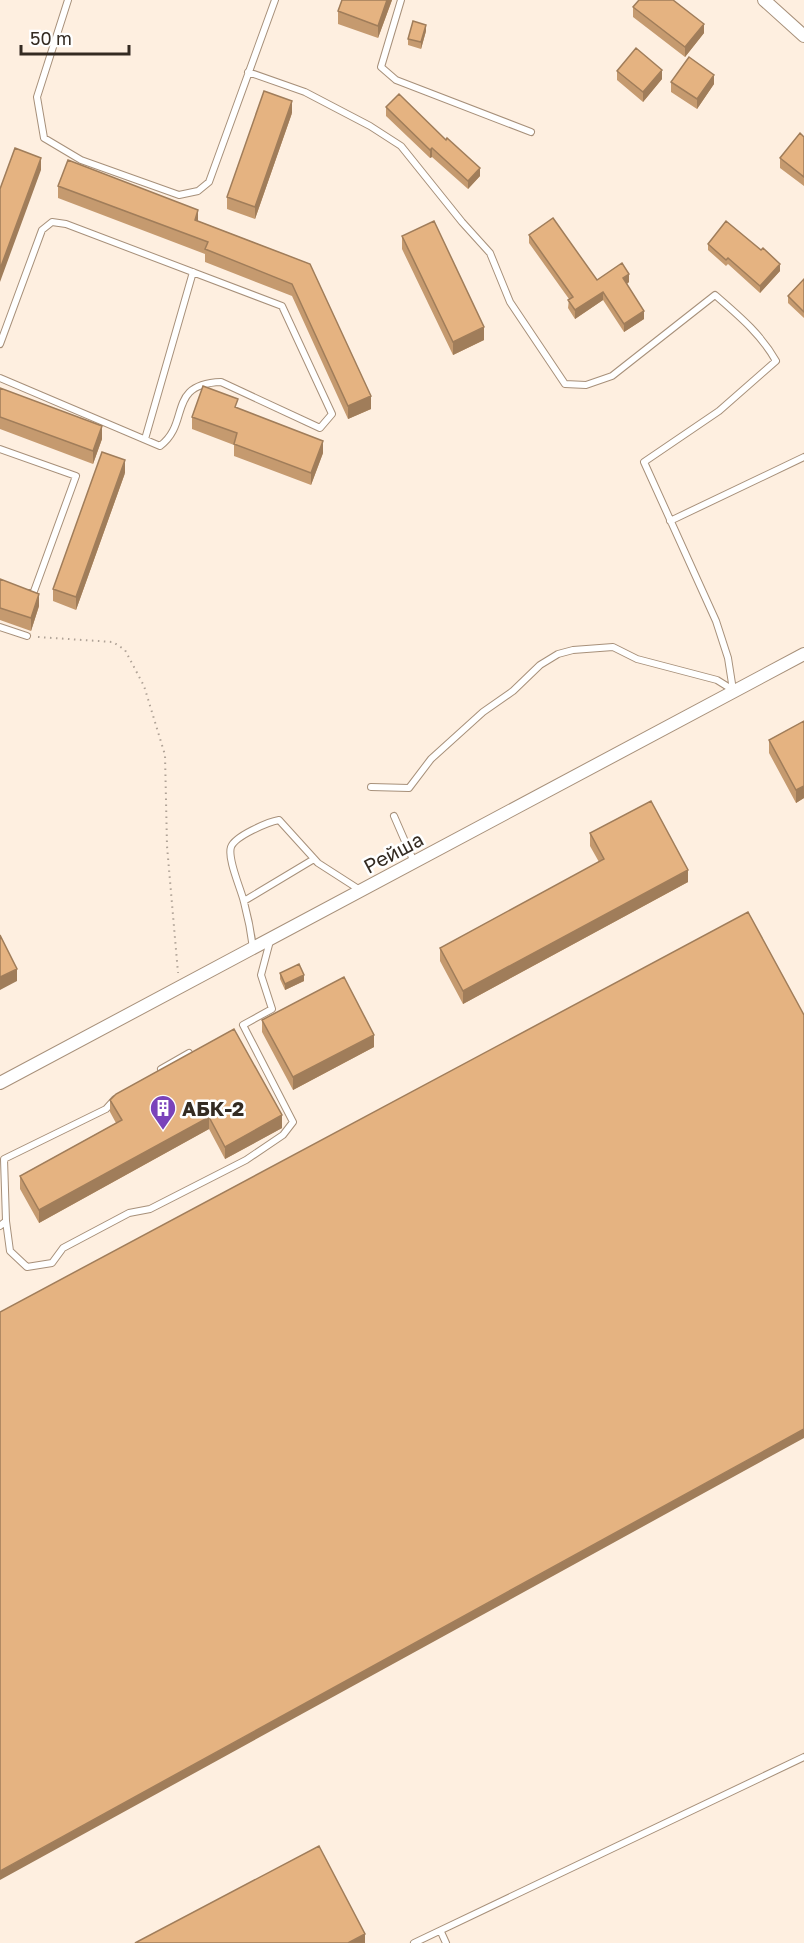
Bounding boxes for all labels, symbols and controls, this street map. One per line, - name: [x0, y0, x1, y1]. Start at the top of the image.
- scale bar: [21, 18, 129, 56]
- text: 50 m: [30, 27, 72, 49]
- street label: Рейша: [359, 826, 427, 878]
- building icon: АБК-2: [148, 1093, 178, 1131]
- place label: АБК-2: [182, 1096, 244, 1120]

